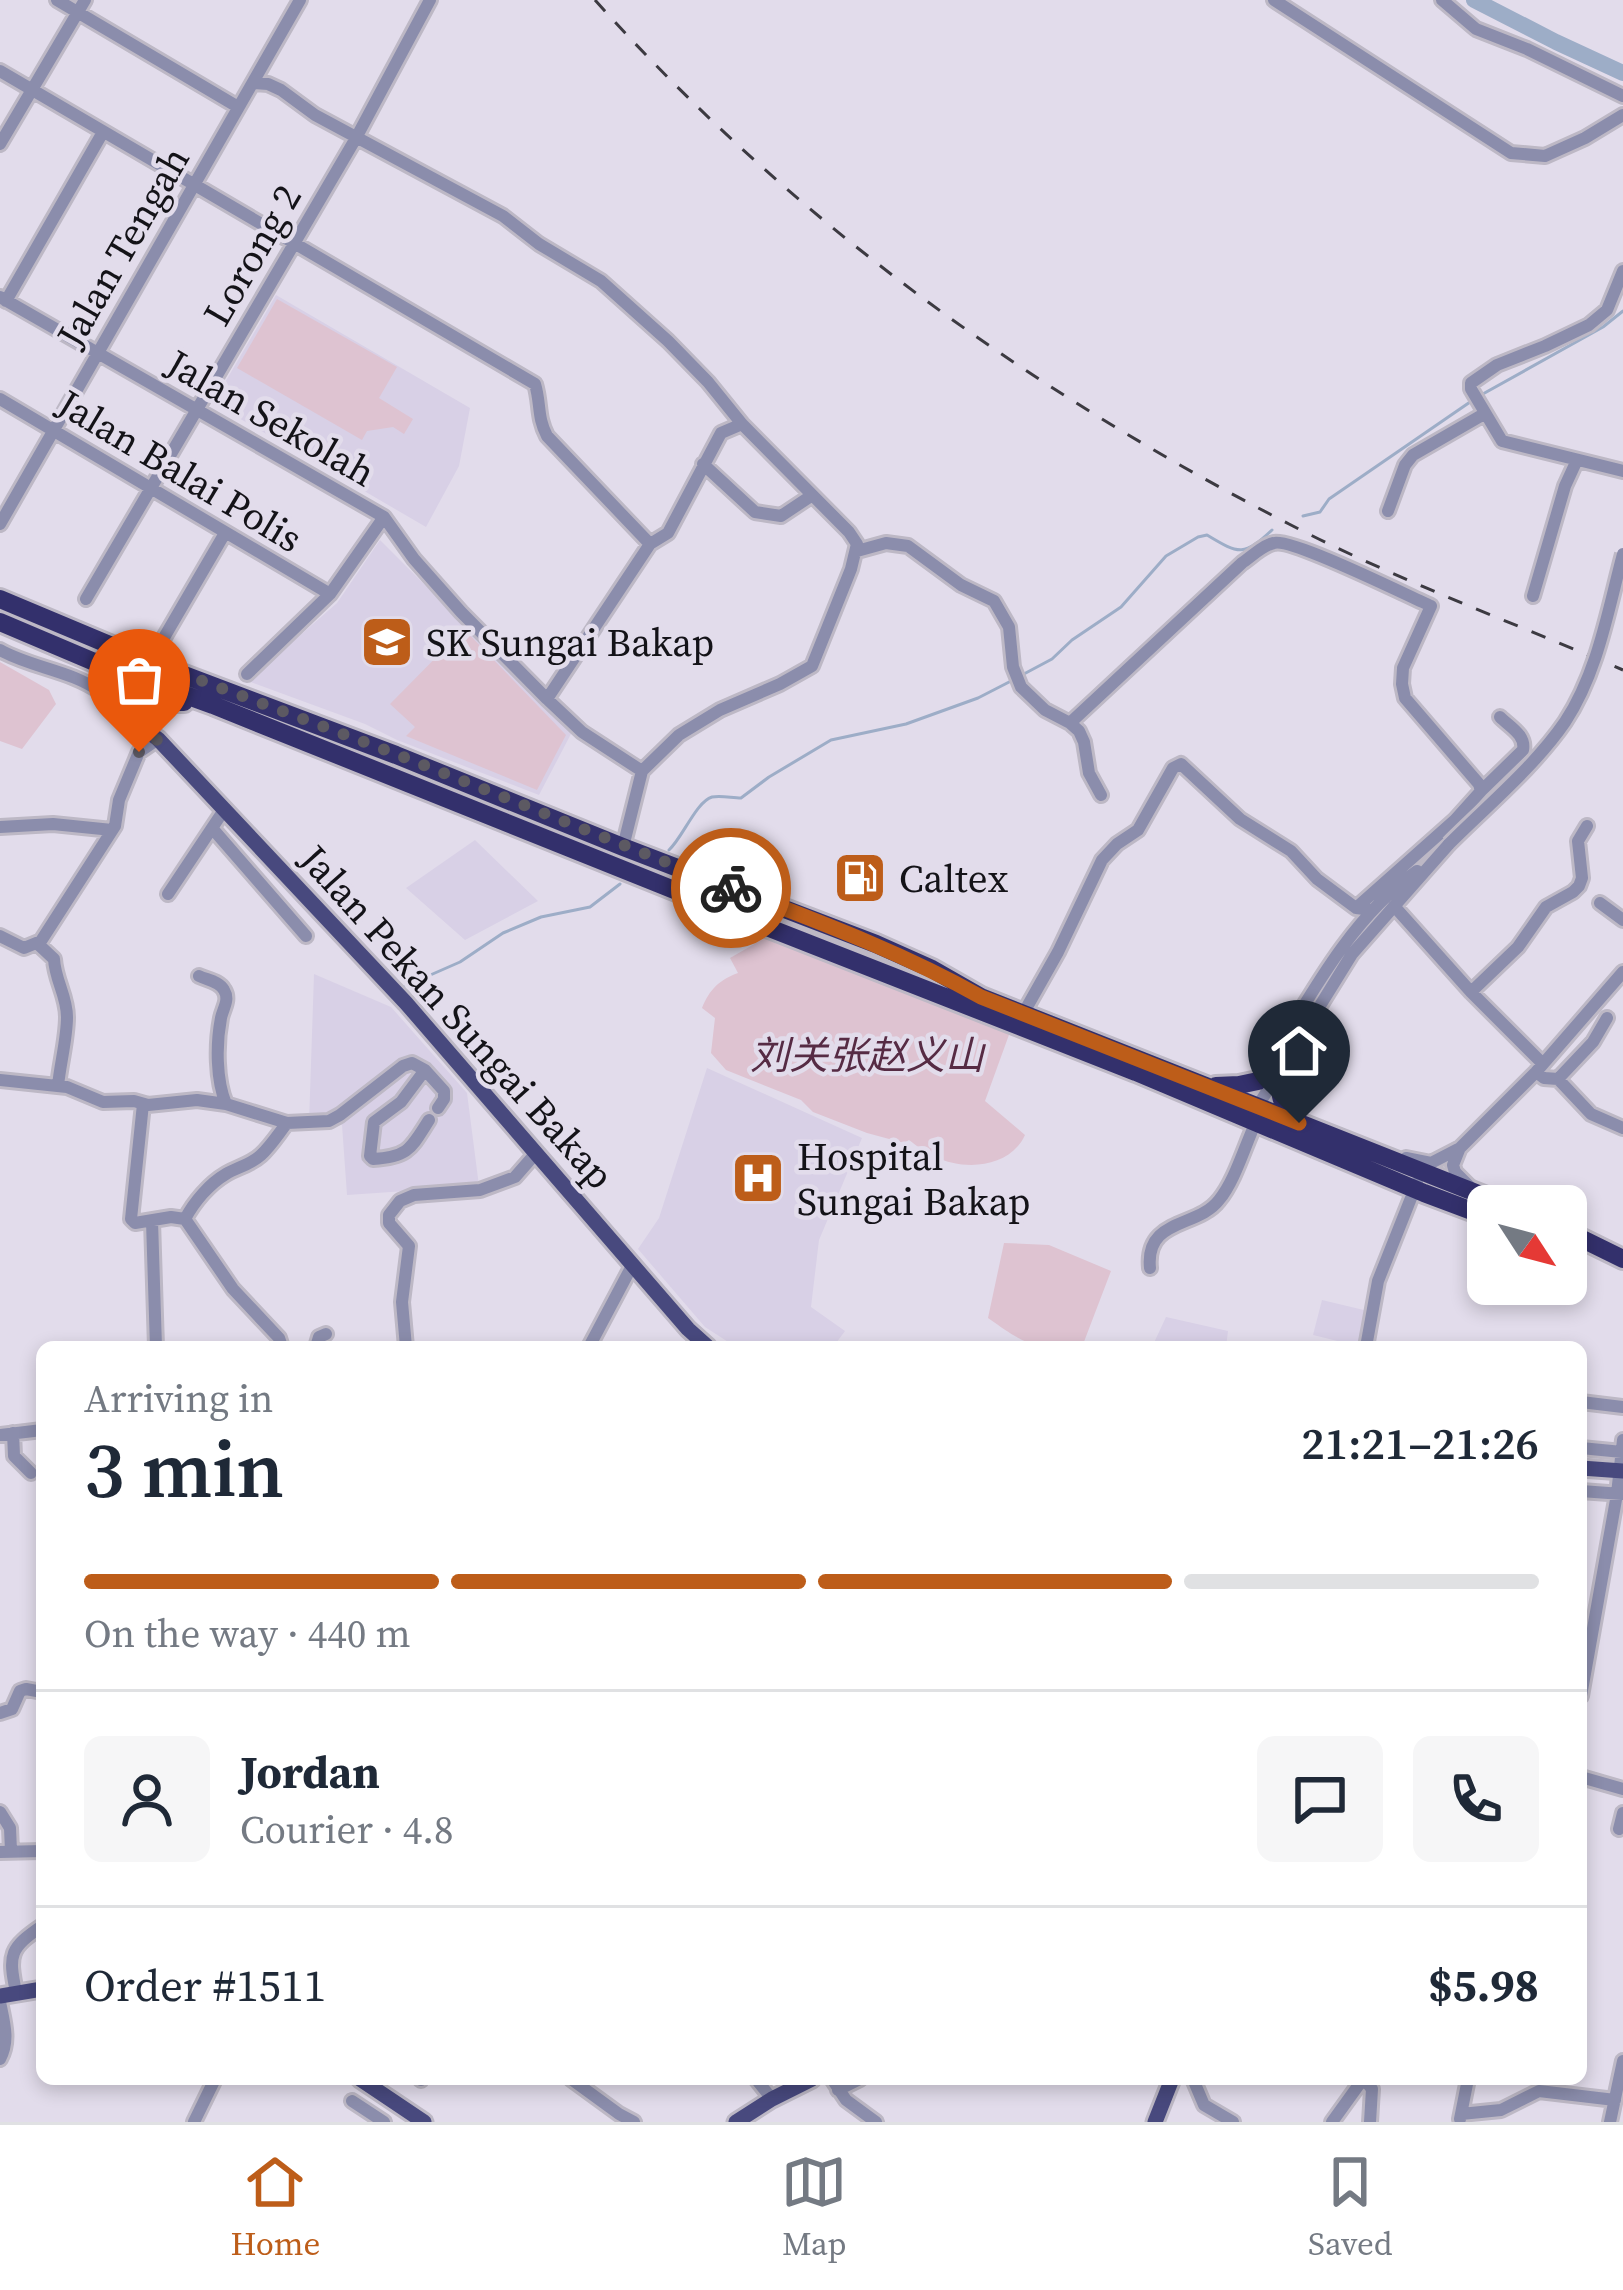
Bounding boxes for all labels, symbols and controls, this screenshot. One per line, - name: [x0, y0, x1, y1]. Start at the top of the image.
- street label: Jalan Tengah: [44, 137, 202, 358]
- street label: Lorong 2: [190, 175, 314, 335]
- street label: Jalan Sekolah: [156, 336, 385, 499]
- street label: Jalan Balai Polis: [47, 377, 312, 565]
- school or university icon: SK Sungai Bakap: [359, 614, 415, 670]
- place label: SK Sungai Bakap: [426, 616, 714, 669]
- pin: [88, 629, 190, 752]
- icon: bag: [106, 647, 172, 713]
- courier: [671, 828, 791, 948]
- street label: Jalan Pekan Sungai Bakap: [287, 833, 626, 1200]
- fuel station icon: Caltex: [832, 850, 888, 906]
- place label: Caltex: [899, 852, 1009, 905]
- icon: bike: [698, 855, 764, 921]
- pin: [1248, 1000, 1350, 1123]
- icon: home: [1266, 1018, 1332, 1084]
- park label: 刘关张赵义山: [750, 1029, 986, 1082]
- place label: Hospital Sungai Bakap: [797, 1130, 1030, 1228]
- hospital icon: Hospital Sungai Bakap: [730, 1150, 786, 1206]
- north arrow: [1467, 1185, 1587, 1305]
- map controls: [1467, 1185, 1587, 1305]
- text: Arriving in: [84, 1372, 273, 1425]
- text: 21:21–21:26: [1301, 1412, 1539, 1474]
- text: 3 min: [84, 1416, 284, 1523]
- text: On the way · 440 m: [84, 1607, 411, 1660]
- button: person: [84, 1736, 210, 1862]
- button: chat: [1257, 1736, 1383, 1862]
- button: phone: [1413, 1736, 1539, 1862]
- text: Jordan: [240, 1741, 380, 1803]
- text: Courier · 4.8: [240, 1803, 453, 1856]
- text: Order #1511: [84, 1954, 326, 2016]
- text: $5.98: [1428, 1954, 1539, 2016]
- tab: Home: [230, 2149, 320, 2266]
- tab: Map: [781, 2149, 847, 2266]
- tab: Saved: [1308, 2149, 1393, 2266]

